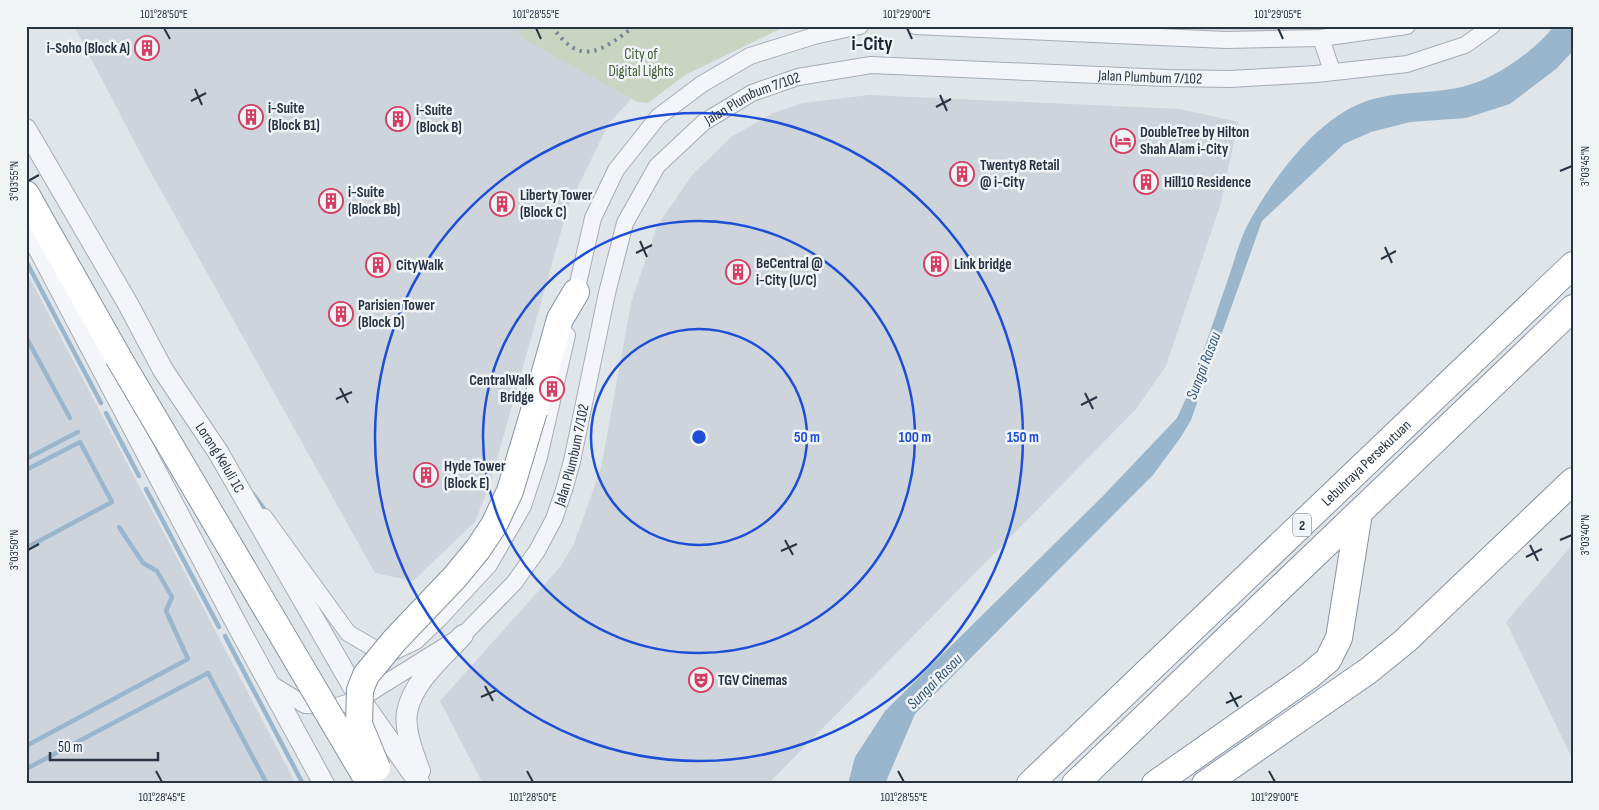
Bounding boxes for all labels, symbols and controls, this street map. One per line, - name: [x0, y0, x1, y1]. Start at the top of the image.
- text: 101°28'50"E: [140, 7, 188, 22]
- text: 101°28'55"E: [513, 7, 559, 22]
- text: 101°29'00"E: [883, 7, 931, 22]
- text: 101°29'05"E: [1254, 7, 1302, 22]
- district label: i-City: [851, 32, 893, 56]
- building icon: i-Soho (Block A): [134, 35, 160, 61]
- place label: i-Soho (Block A): [47, 39, 130, 58]
- park label: City of Digital Lights: [608, 45, 674, 81]
- street label: Jalan Plumbum 7/102: [1097, 65, 1202, 88]
- street label: Jalan Plumbum 7/102: [700, 67, 803, 130]
- place label: i-Suite (Block B1): [268, 99, 320, 135]
- place label: i-Suite (Block B): [416, 101, 462, 137]
- building icon: i-Suite (Block B1): [238, 104, 264, 130]
- building icon: i-Suite (Block B): [385, 106, 411, 132]
- place label: DoubleTree by Hilton Shah Alam i-City: [1140, 123, 1249, 159]
- hotel icon: DoubleTree by Hilton Shah Alam i-City: [1110, 128, 1136, 154]
- text: 3°03'45"N: [1578, 146, 1593, 186]
- place label: Twenty8 Retail @ i-City: [980, 156, 1060, 192]
- text: 3°03'55"N: [7, 161, 22, 201]
- building icon: Twenty8 Retail @ i-City: [949, 161, 975, 187]
- building icon: Hill10 Residence: [1133, 169, 1159, 195]
- place label: Hill10 Residence: [1164, 173, 1251, 192]
- place label: i-Suite (Block Bb): [348, 183, 400, 219]
- place label: Liberty Tower (Block C): [520, 186, 593, 222]
- building icon: i-Suite (Block Bb): [318, 188, 344, 214]
- building icon: Liberty Tower (Block C): [489, 191, 515, 217]
- building icon: Link bridge: [923, 251, 949, 277]
- building icon: CityWalk: [365, 252, 391, 278]
- place label: BeCentral @ i-City (U/C): [756, 254, 823, 290]
- place label: Link bridge: [954, 255, 1012, 274]
- place label: CityWalk: [396, 256, 444, 275]
- building icon: BeCentral @ i-City (U/C): [725, 259, 751, 285]
- place label: Parisien Tower (Block D): [358, 296, 435, 332]
- building icon: Parisien Tower (Block D): [328, 301, 354, 327]
- water label: Sungai Rasau: [1182, 329, 1226, 402]
- place label: CentralWalk Bridge: [469, 371, 535, 407]
- building icon: CentralWalk Bridge: [539, 376, 565, 402]
- street label: Jalan Plumbum 7/102: [549, 402, 593, 509]
- street label: Lebuhraya Persekutuan: [1317, 415, 1415, 510]
- street label: Lorong Keluli 1C: [191, 419, 249, 496]
- centre of rings: [690, 428, 708, 446]
- text: 50 m: [794, 428, 820, 447]
- text: 100 m: [899, 428, 931, 447]
- text: 150 m: [1007, 428, 1039, 447]
- place label: Hyde Tower (Block E): [444, 457, 506, 493]
- building icon: Hyde Tower (Block E): [413, 462, 439, 488]
- road number: 2: [1293, 514, 1311, 536]
- text: 3°03'40"N: [1578, 515, 1593, 555]
- text: 3°03'50"N: [7, 530, 22, 570]
- water label: Sungai Rasau: [903, 650, 967, 714]
- theatre icon: TGV Cinemas: [688, 667, 714, 693]
- place label: TGV Cinemas: [718, 671, 788, 690]
- scale bar: [50, 730, 158, 762]
- text: 50 m: [58, 738, 83, 757]
- text: 101°28'45"E: [138, 790, 186, 805]
- text: 101°28'50"E: [509, 790, 557, 805]
- text: 101°28'55"E: [881, 790, 927, 805]
- text: 101°29'00"E: [1251, 790, 1299, 805]

